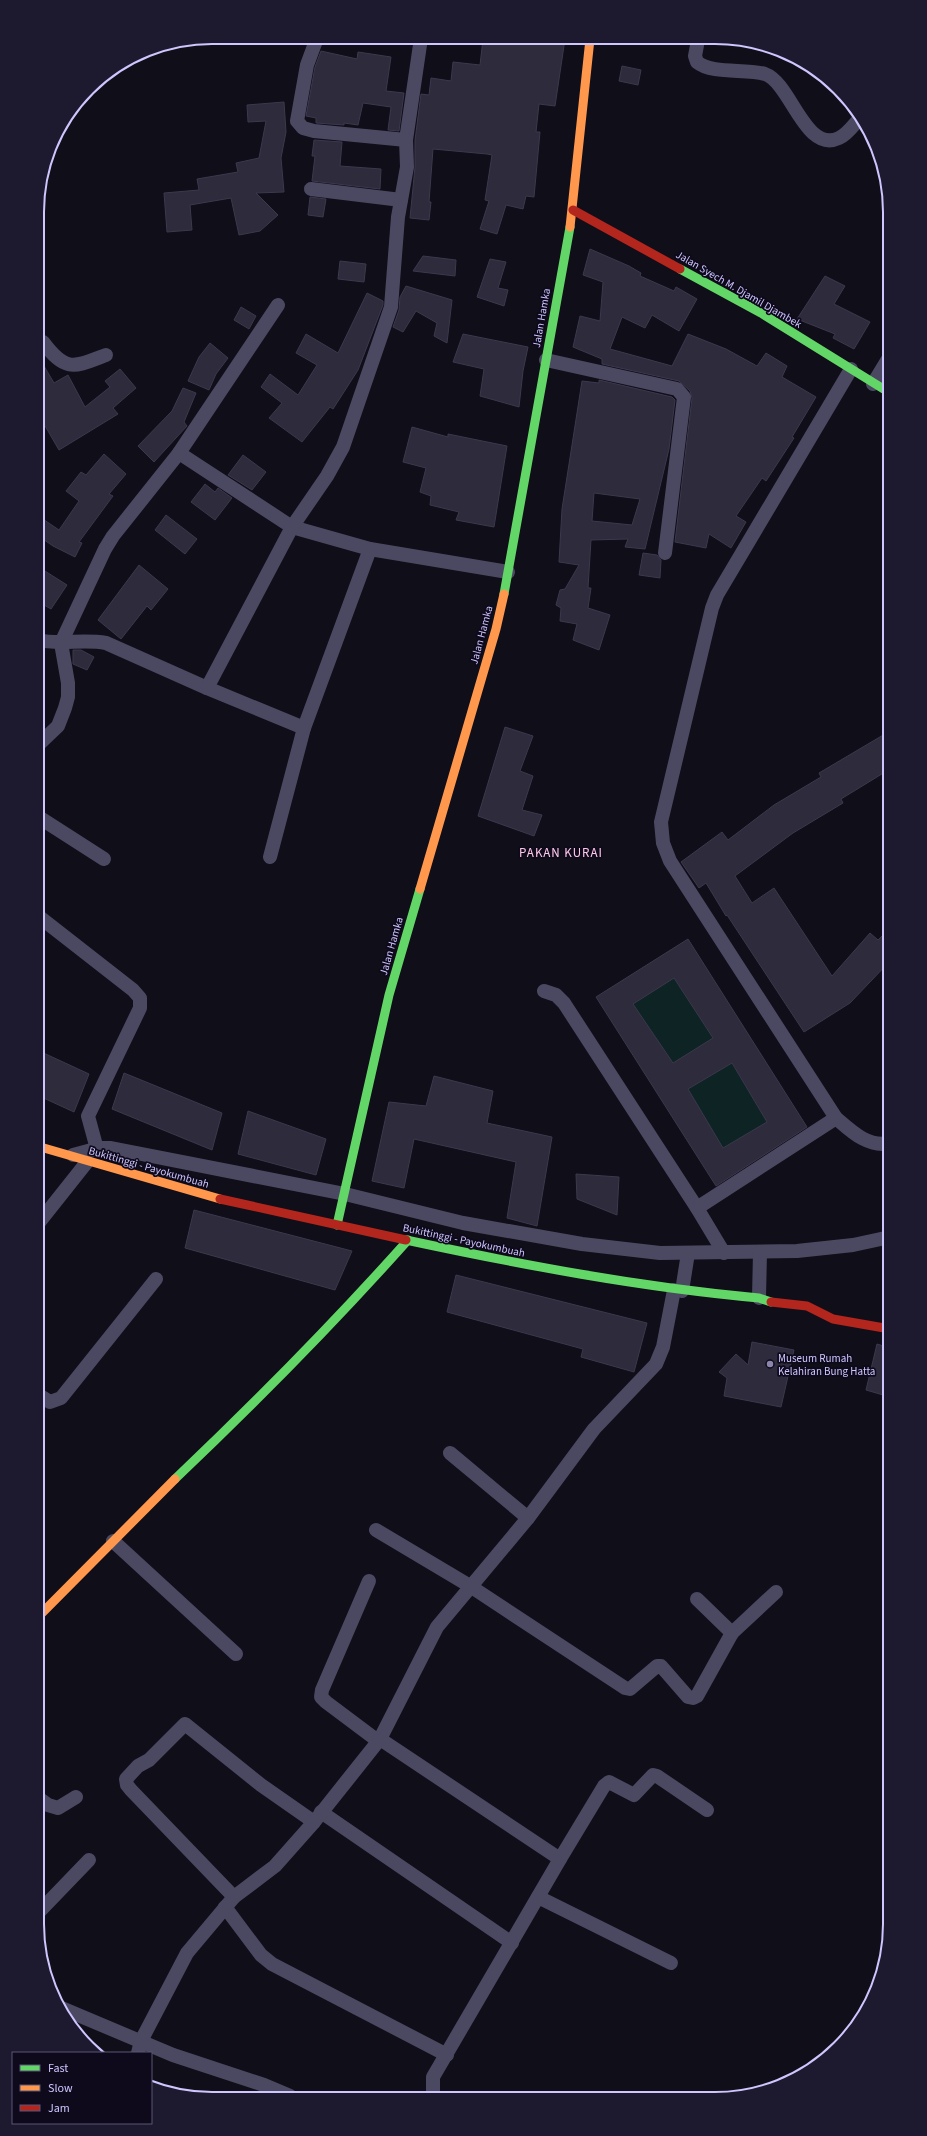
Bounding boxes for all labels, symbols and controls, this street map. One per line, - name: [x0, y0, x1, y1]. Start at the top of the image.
- street label: Jalan Syech M. Djamil Djambek: [673, 247, 805, 332]
- street label: Jalan Hamka: [529, 287, 554, 349]
- street label: Jalan Hamka: [466, 604, 497, 666]
- district label: PAKAN KURAI: [519, 844, 603, 862]
- street label: Jalan Hamka: [376, 915, 407, 977]
- street label: Bukittinggi - Payokumbuah: [87, 1143, 211, 1192]
- street label: Bukittinggi - Payokumbuah: [401, 1220, 526, 1261]
- place label: Museum Rumah Kelahiran Bung Hatta: [778, 1351, 875, 1379]
- marker: Museum Rumah Kelahiran Bung Hatta: [765, 1359, 775, 1369]
- legend: [12, 2052, 152, 2124]
- text: Fast: [48, 2060, 68, 2077]
- text: Slow: [48, 2080, 73, 2097]
- text: Jam: [48, 2100, 70, 2117]

